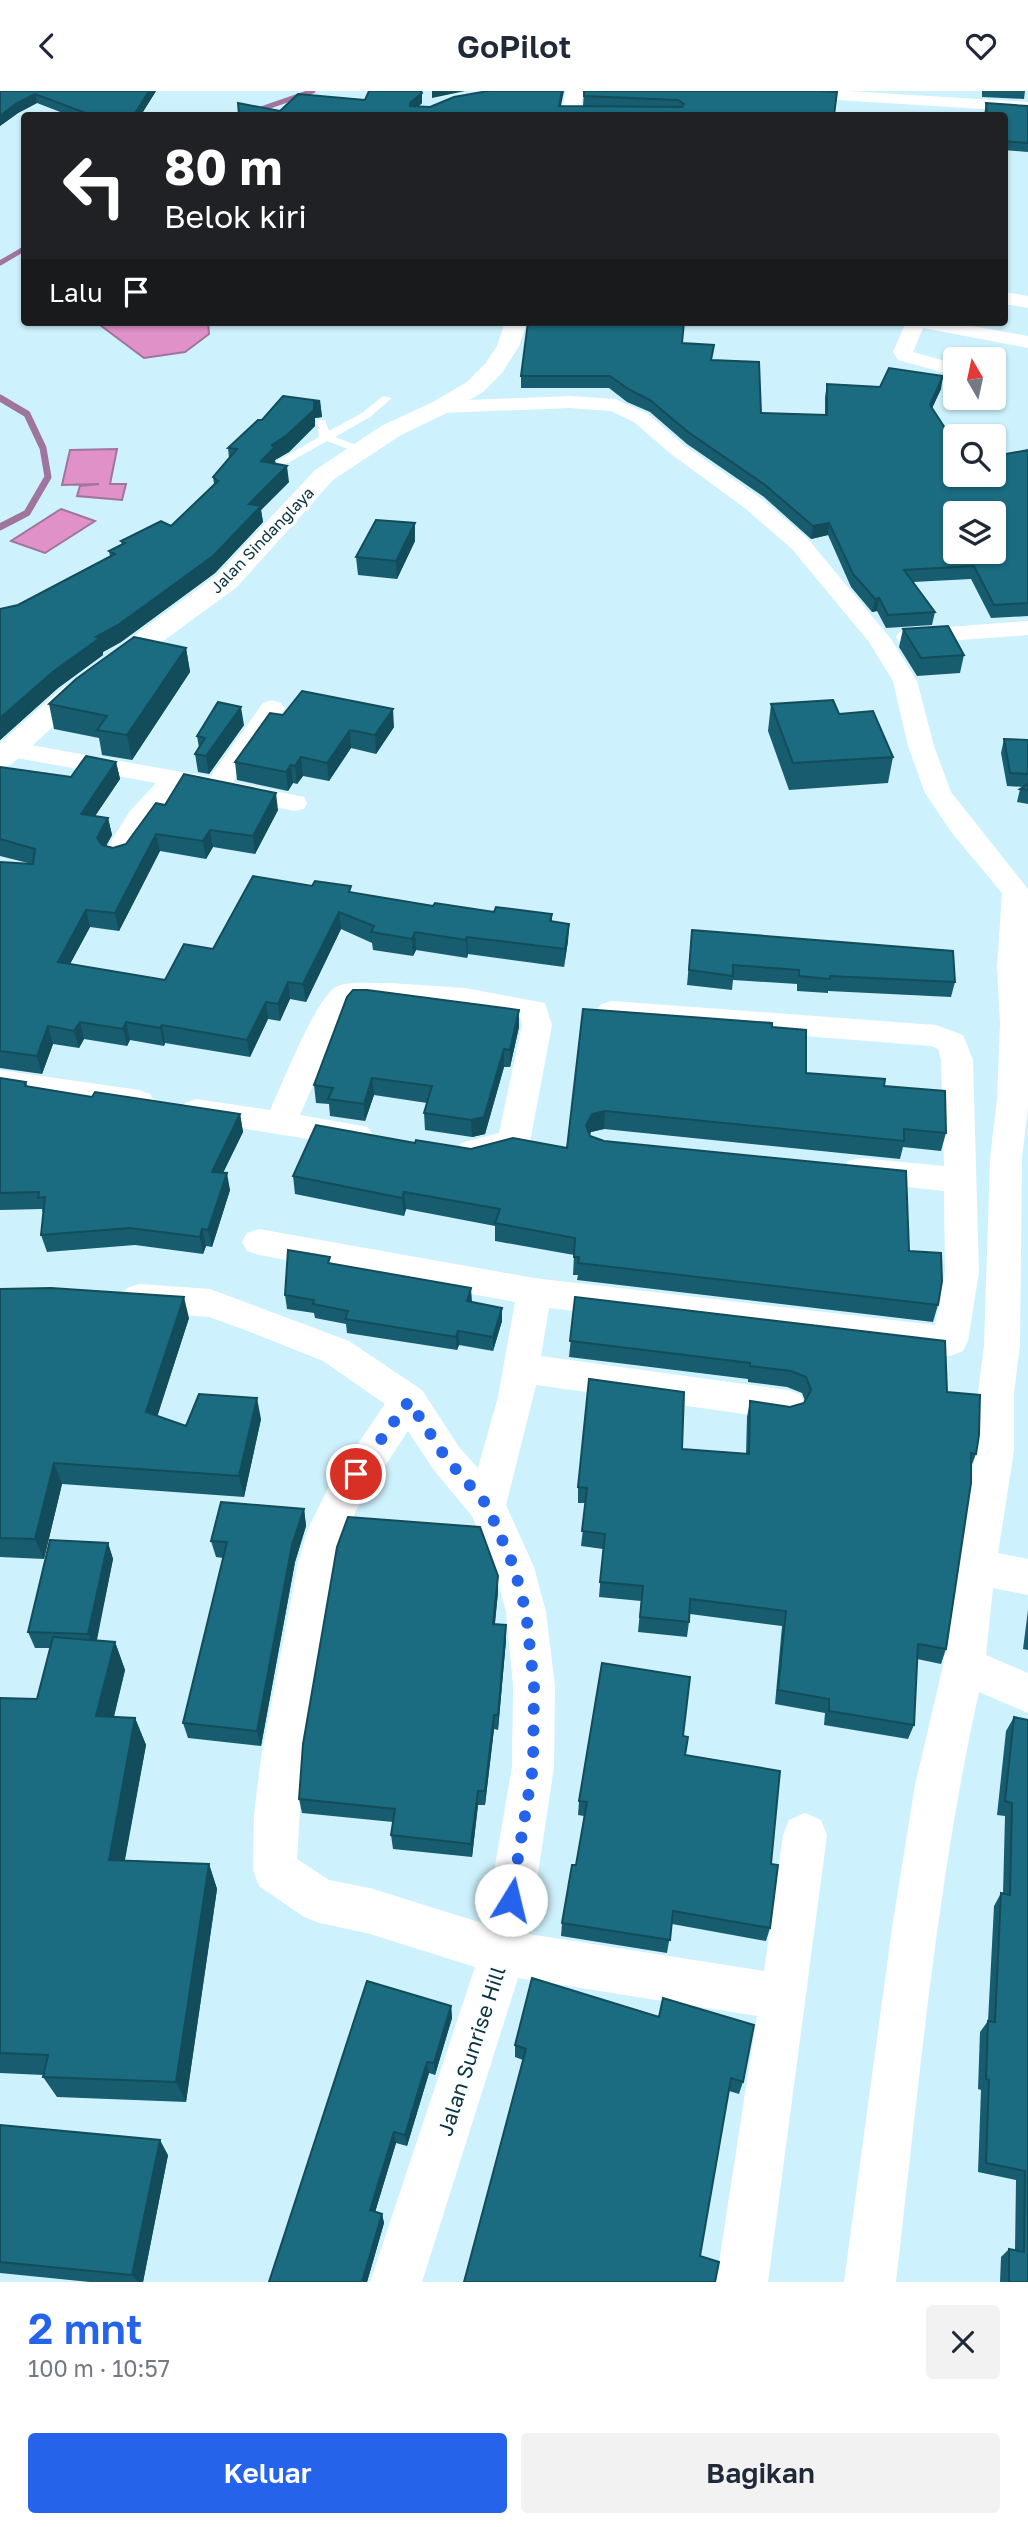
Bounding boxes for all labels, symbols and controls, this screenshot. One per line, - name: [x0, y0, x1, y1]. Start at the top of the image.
- icon: back: [28, 27, 66, 65]
- text: GoPilot: [457, 27, 571, 65]
- icon: heart: [962, 27, 1000, 65]
- text: 80 m: [164, 137, 282, 196]
- icon: left: [49, 140, 140, 231]
- text: Belok kiri: [164, 197, 307, 235]
- icon: arrive: [117, 273, 155, 311]
- text: Lalu: [49, 277, 103, 308]
- north arrow: [943, 347, 1006, 409]
- map controls: [943, 347, 1006, 564]
- button: search: [943, 424, 1006, 487]
- street label: Jalan Sindanglaya: [206, 483, 318, 597]
- button: layers: [943, 501, 1006, 564]
- pin: [326, 1444, 386, 1504]
- icon: arrive: [337, 1455, 375, 1493]
- position arrow: [474, 1863, 548, 1937]
- street label: Jalan Sunrise Hill: [431, 1963, 511, 2139]
- text: 2 mnt: [28, 2303, 143, 2353]
- button: close: [926, 2305, 1000, 2379]
- text: 100 m · 10:57: [28, 2354, 170, 2382]
- button: Keluar: [28, 2433, 507, 2513]
- button: Bagikan: [521, 2433, 1000, 2513]

